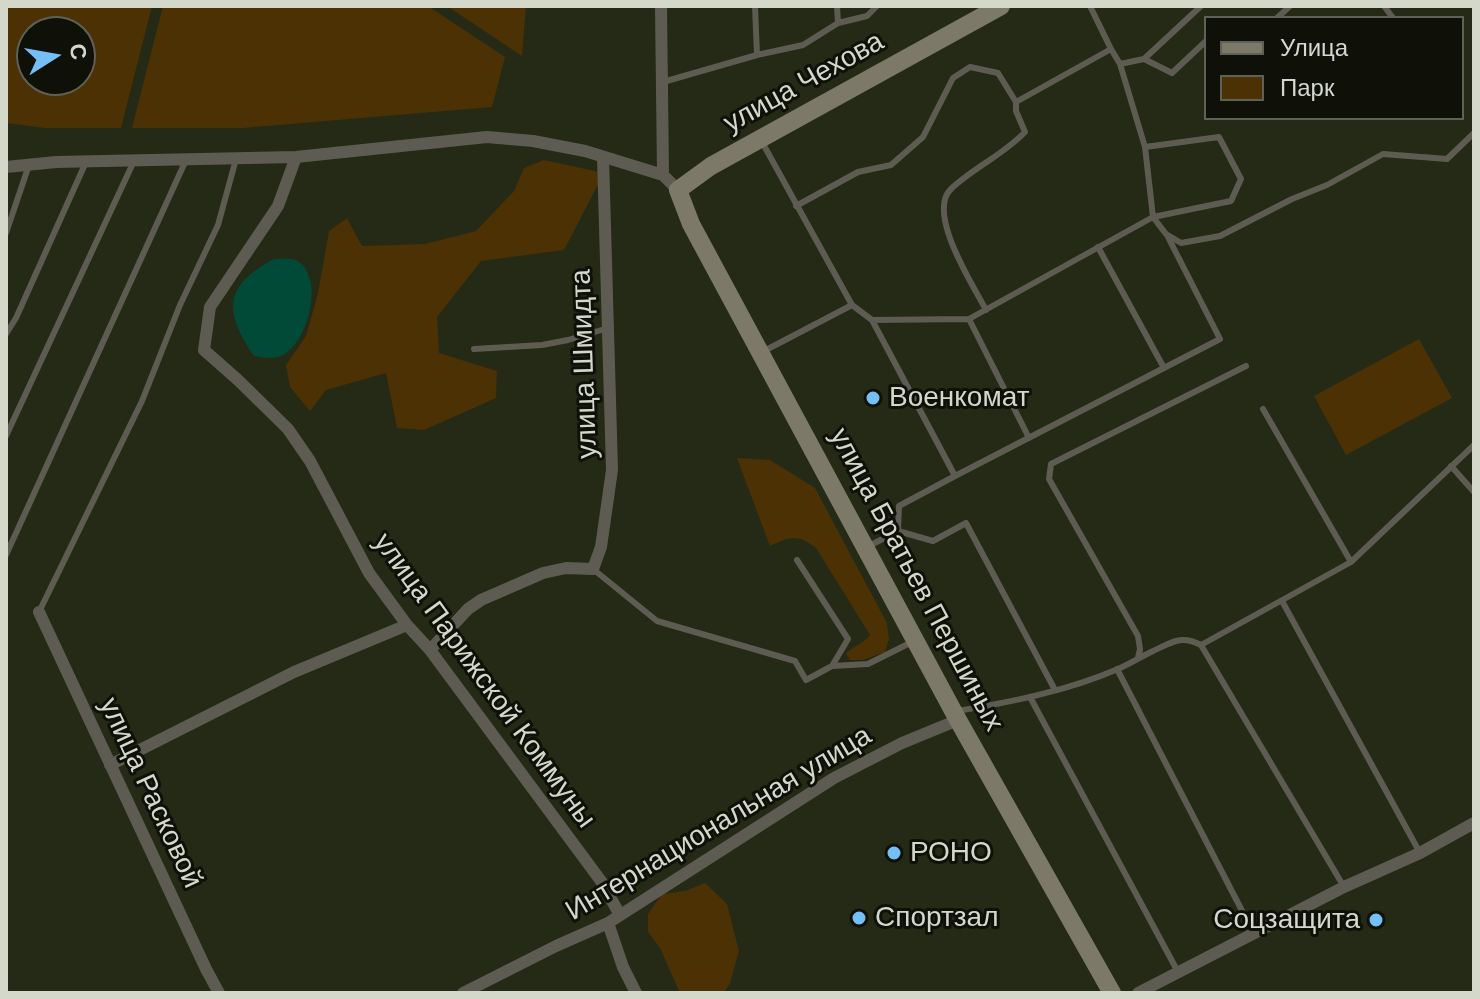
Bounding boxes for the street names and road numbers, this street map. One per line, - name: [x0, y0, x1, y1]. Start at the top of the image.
- street label: улица Чехова: [718, 25, 890, 141]
- street label: улица Шмидта: [565, 269, 605, 459]
- street label: улица Братьев Першиных: [822, 423, 1010, 737]
- street label: улица Парижской Коммуны: [366, 527, 602, 835]
- street label: улица Расковой: [91, 693, 209, 893]
- street label: Интернациональная улица: [560, 719, 878, 929]

